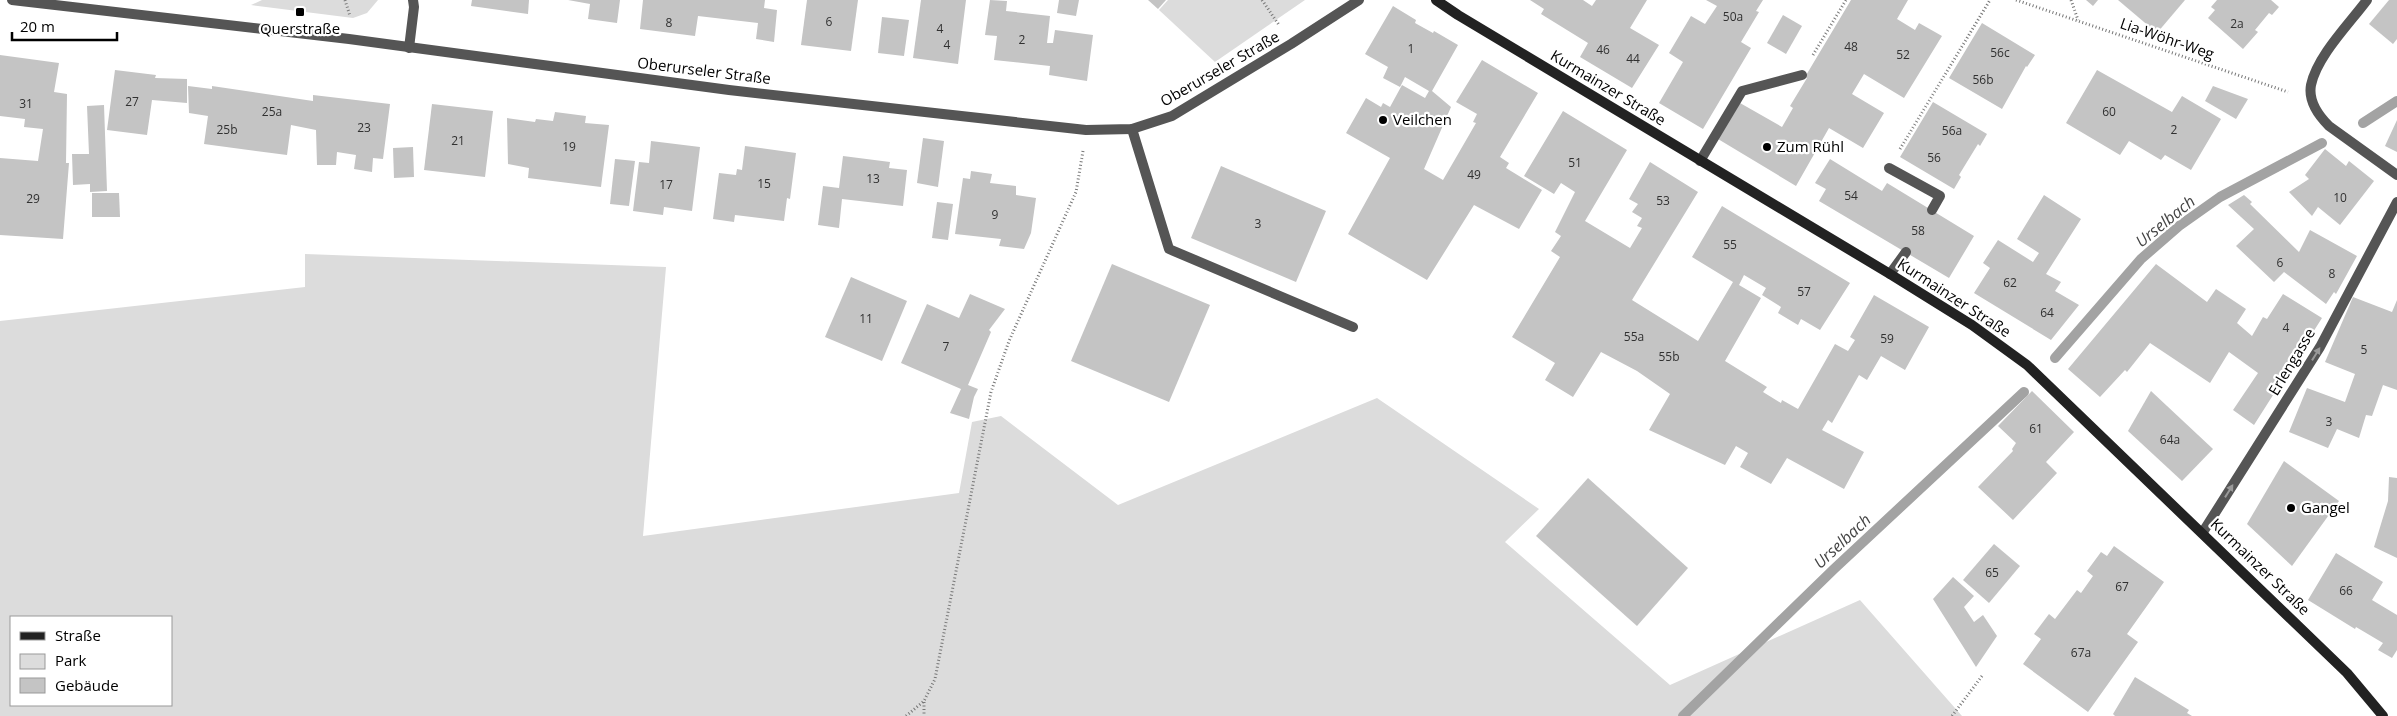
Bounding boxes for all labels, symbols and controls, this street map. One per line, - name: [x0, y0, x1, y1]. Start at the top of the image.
- marker: Querstraße: [294, 6, 306, 18]
- house number: 50a: [1723, 8, 1743, 25]
- scale bar: [12, 10, 118, 42]
- house number: 6: [826, 13, 833, 30]
- street label: Lia-Wöhr-Weg: [2118, 13, 2217, 64]
- house number: 8: [666, 14, 673, 31]
- house number: 2a: [2230, 15, 2244, 32]
- text: 20 m: [20, 16, 55, 36]
- place label: Querstraße: [260, 18, 340, 38]
- house number: 4: [937, 20, 944, 37]
- street label: Oberurseler Straße: [1156, 26, 1283, 110]
- house number: 2: [1019, 31, 1026, 48]
- house number: 4: [944, 36, 951, 53]
- house number: 48: [1844, 38, 1858, 55]
- house number: 1: [1408, 40, 1414, 57]
- house number: 46: [1596, 41, 1610, 58]
- house number: 56c: [1990, 44, 2010, 61]
- street label: Kurmainzer Straße: [1547, 45, 1670, 129]
- house number: 52: [1896, 46, 1910, 63]
- house number: 44: [1626, 50, 1640, 67]
- street label: Oberurseler Straße: [636, 52, 772, 88]
- house number: 56b: [1972, 71, 1994, 88]
- house number: 27: [125, 93, 139, 110]
- house number: 31: [19, 95, 33, 112]
- house number: 25a: [262, 103, 282, 120]
- house number: 60: [2102, 103, 2116, 120]
- place label: Veilchen: [1393, 109, 1452, 129]
- marker: Veilchen: [1377, 114, 1389, 126]
- house number: 23: [357, 119, 371, 136]
- house number: 25b: [216, 121, 238, 138]
- house number: 2: [2171, 121, 2178, 138]
- house number: 56a: [1942, 122, 1962, 139]
- house number: 21: [451, 132, 465, 149]
- place label: Zum Rühl: [1777, 136, 1844, 156]
- house number: 19: [562, 138, 576, 155]
- marker: Zum Rühl: [1761, 141, 1773, 153]
- house number: 56: [1927, 149, 1941, 166]
- house number: 51: [1568, 154, 1582, 171]
- house number: 49: [1467, 166, 1481, 183]
- house number: 13: [866, 170, 880, 187]
- house number: 15: [757, 175, 771, 192]
- house number: 17: [659, 176, 673, 193]
- house number: 54: [1844, 187, 1858, 204]
- house number: 10: [2333, 189, 2347, 206]
- house number: 29: [26, 190, 40, 207]
- water label: Urselbach: [2131, 190, 2199, 252]
- house number: 53: [1656, 192, 1670, 209]
- house number: 9: [992, 206, 999, 223]
- house number: 3: [1255, 215, 1262, 232]
- house number: 58: [1911, 222, 1925, 239]
- house number: 55: [1723, 236, 1737, 253]
- street label: Kurmainzer Straße: [1894, 253, 2015, 341]
- house number: 6: [2277, 254, 2284, 271]
- house number: 8: [2329, 265, 2336, 282]
- house number: 62: [2003, 274, 2017, 291]
- house number: 57: [1797, 283, 1811, 300]
- house number: 64: [2040, 304, 2054, 321]
- house number: 11: [859, 310, 873, 327]
- house number: 4: [2283, 319, 2290, 336]
- street label: Erlengasse: [2263, 324, 2319, 399]
- house number: 55a: [1624, 328, 1644, 345]
- house number: 59: [1880, 330, 1894, 347]
- house number: 7: [943, 338, 950, 355]
- house number: 5: [2361, 341, 2368, 358]
- one-way arrow: [2311, 347, 2321, 360]
- house number: 55b: [1658, 348, 1680, 365]
- house number: 3: [2326, 413, 2333, 430]
- house number: 61: [2029, 420, 2043, 437]
- house number: 64a: [2160, 431, 2180, 448]
- one-way arrow: [2224, 484, 2234, 497]
- place label: Gangel: [2301, 497, 2350, 517]
- marker: Gangel: [2285, 502, 2297, 514]
- water label: Urselbach: [1809, 509, 1875, 573]
- street label: Kurmainzer Straße: [2207, 514, 2315, 619]
- house number: 65: [1985, 564, 1999, 581]
- house number: 67: [2115, 578, 2129, 595]
- house number: 66: [2339, 582, 2353, 599]
- legend: [10, 616, 172, 706]
- text: Straße: [55, 625, 101, 645]
- house number: 67a: [2071, 644, 2091, 661]
- text: Park: [55, 650, 86, 670]
- text: Gebäude: [55, 675, 119, 695]

